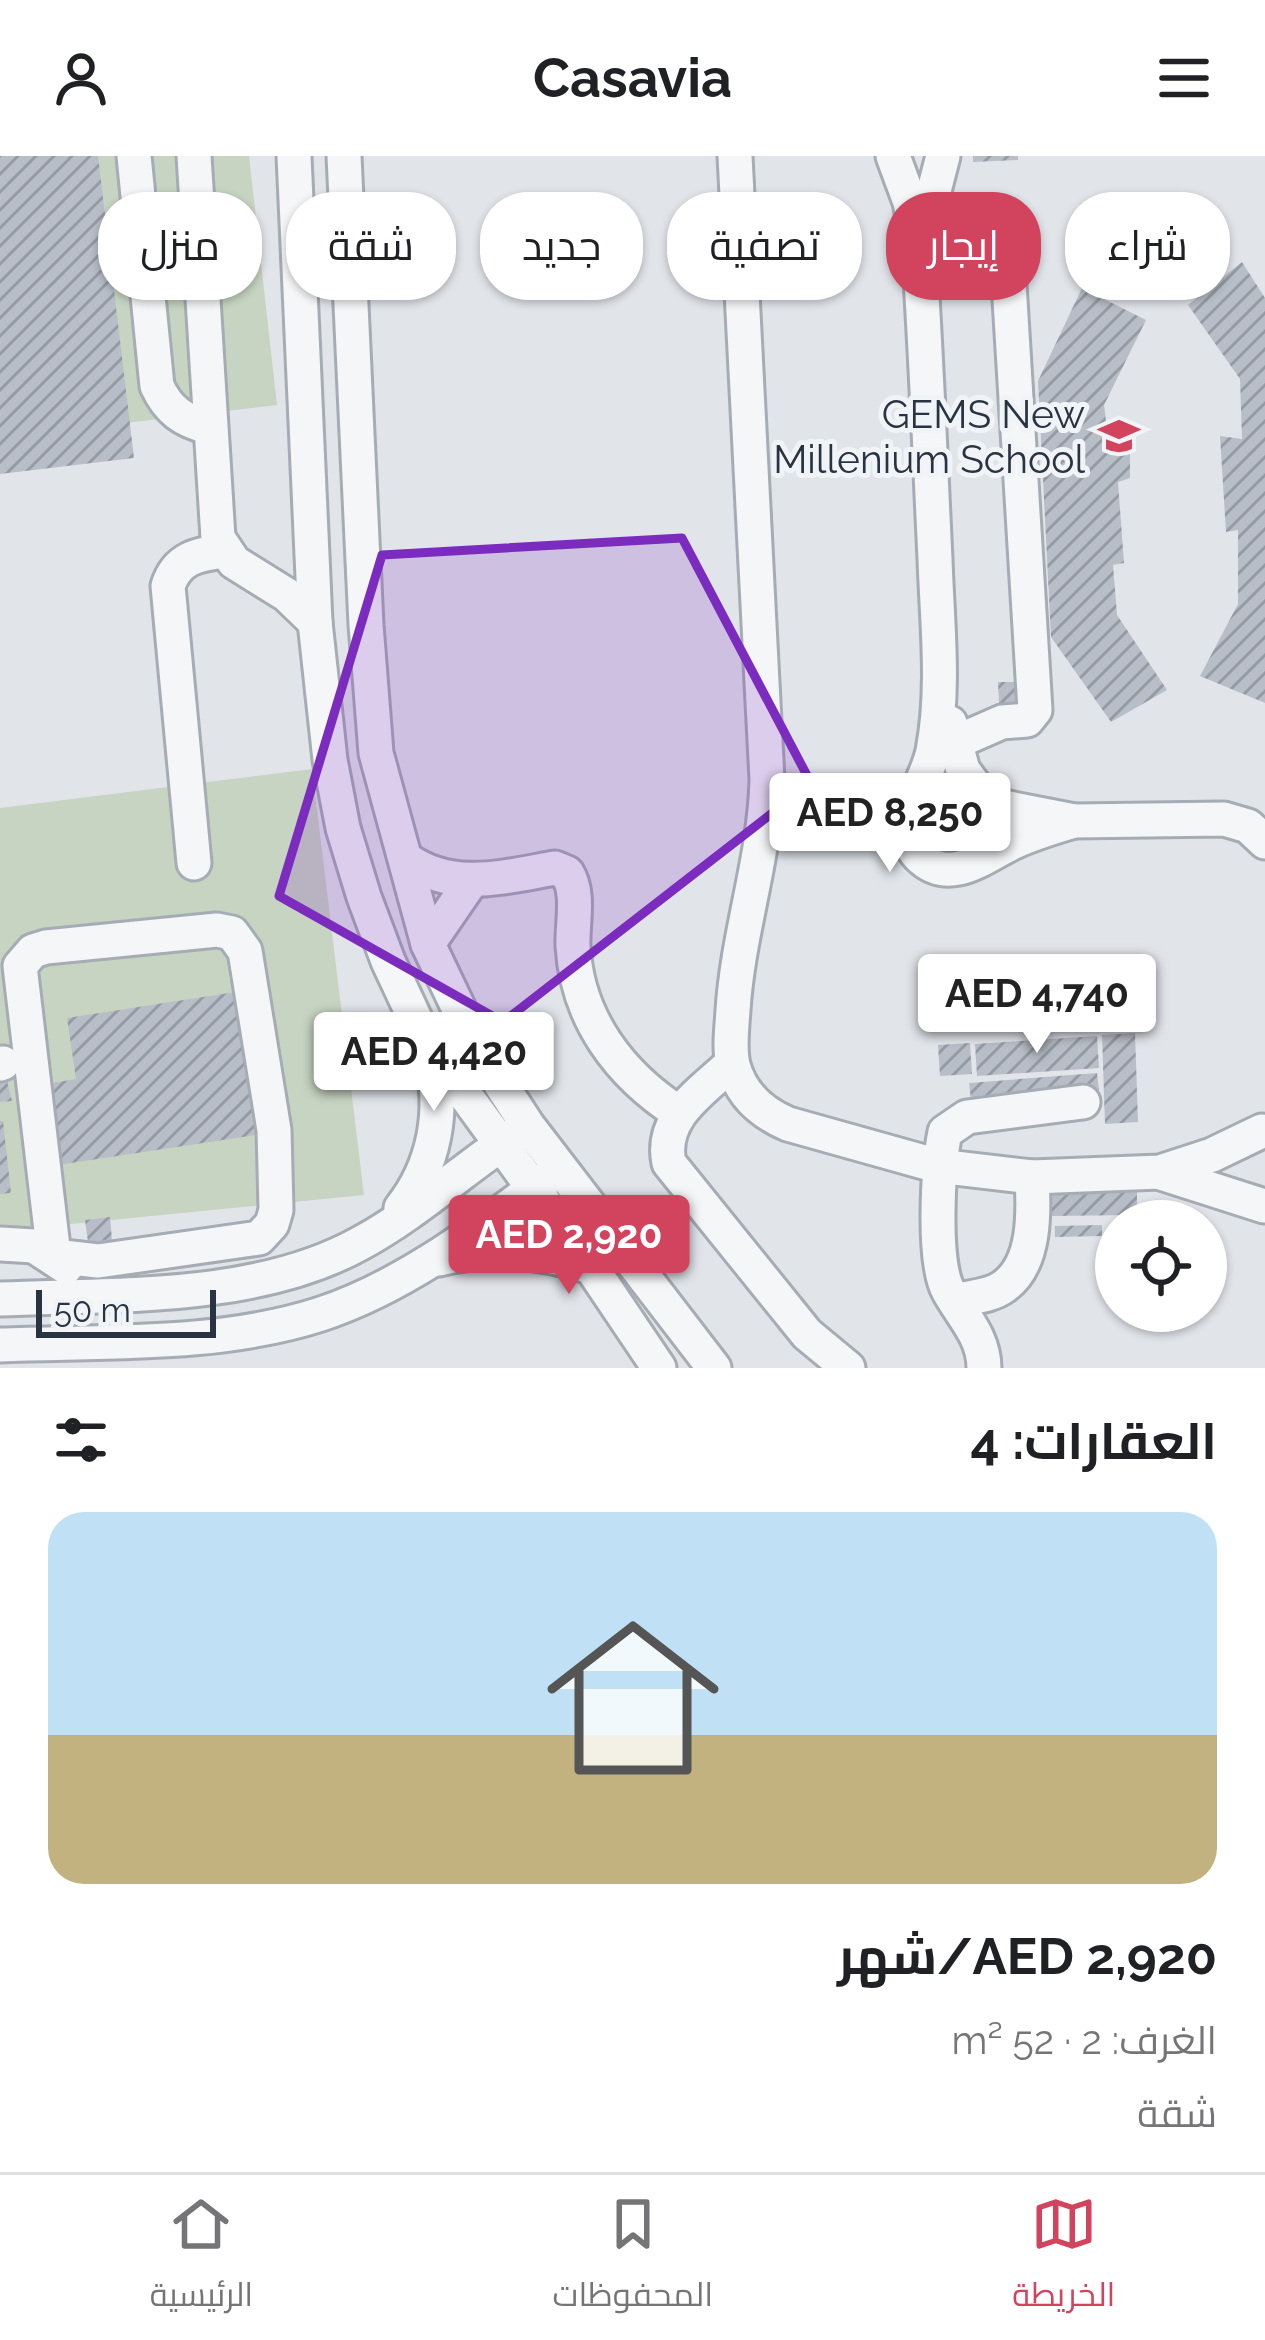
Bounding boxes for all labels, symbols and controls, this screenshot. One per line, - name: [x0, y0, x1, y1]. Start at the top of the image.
- icon: person: [48, 45, 114, 111]
- icon: menu: [1151, 45, 1217, 111]
- text: Casavia: [533, 46, 732, 110]
- chip: منزل: [98, 192, 262, 300]
- chip: شقة: [286, 192, 456, 300]
- chip: جديد: [480, 192, 643, 300]
- chip: تصفية: [667, 192, 862, 300]
- chip: إيجار: [886, 192, 1041, 300]
- chip: شراء: [1065, 192, 1230, 300]
- place label: GEMS New Millenium School: [773, 391, 1085, 482]
- school or university icon: GEMS New Millenium School: [1096, 413, 1142, 459]
- pin: AED 8,250: [753, 773, 1027, 875]
- text: AED 8,250: [796, 789, 984, 835]
- pin: AED 4,740: [900, 954, 1174, 1056]
- text: AED 4,740: [945, 970, 1129, 1016]
- pin: AED 4,420: [297, 1012, 571, 1114]
- text: AED 4,420: [341, 1028, 527, 1074]
- pin: AED 2,920: [432, 1195, 706, 1297]
- map controls: [1095, 1200, 1227, 1332]
- button: locate: [1095, 1200, 1227, 1332]
- text: AED 2,920: [476, 1211, 662, 1257]
- scale bar: [36, 1284, 216, 1337]
- text: 50 m: [54, 1291, 131, 1330]
- icon: filters: [48, 1407, 114, 1473]
- text: العقارات: 4: [971, 1411, 1217, 1471]
- icon: home: [525, 1590, 741, 1806]
- text: AED 2,920/شهر: [837, 1926, 1217, 1986]
- text: الغرف: 2 · 52 m²: [952, 2017, 1217, 2063]
- text: شقة: [1137, 2090, 1217, 2136]
- tab: الرئيسية: [150, 2191, 253, 2325]
- tab: المحفوظات: [552, 2191, 713, 2325]
- tab: الخريطة: [1012, 2191, 1115, 2325]

